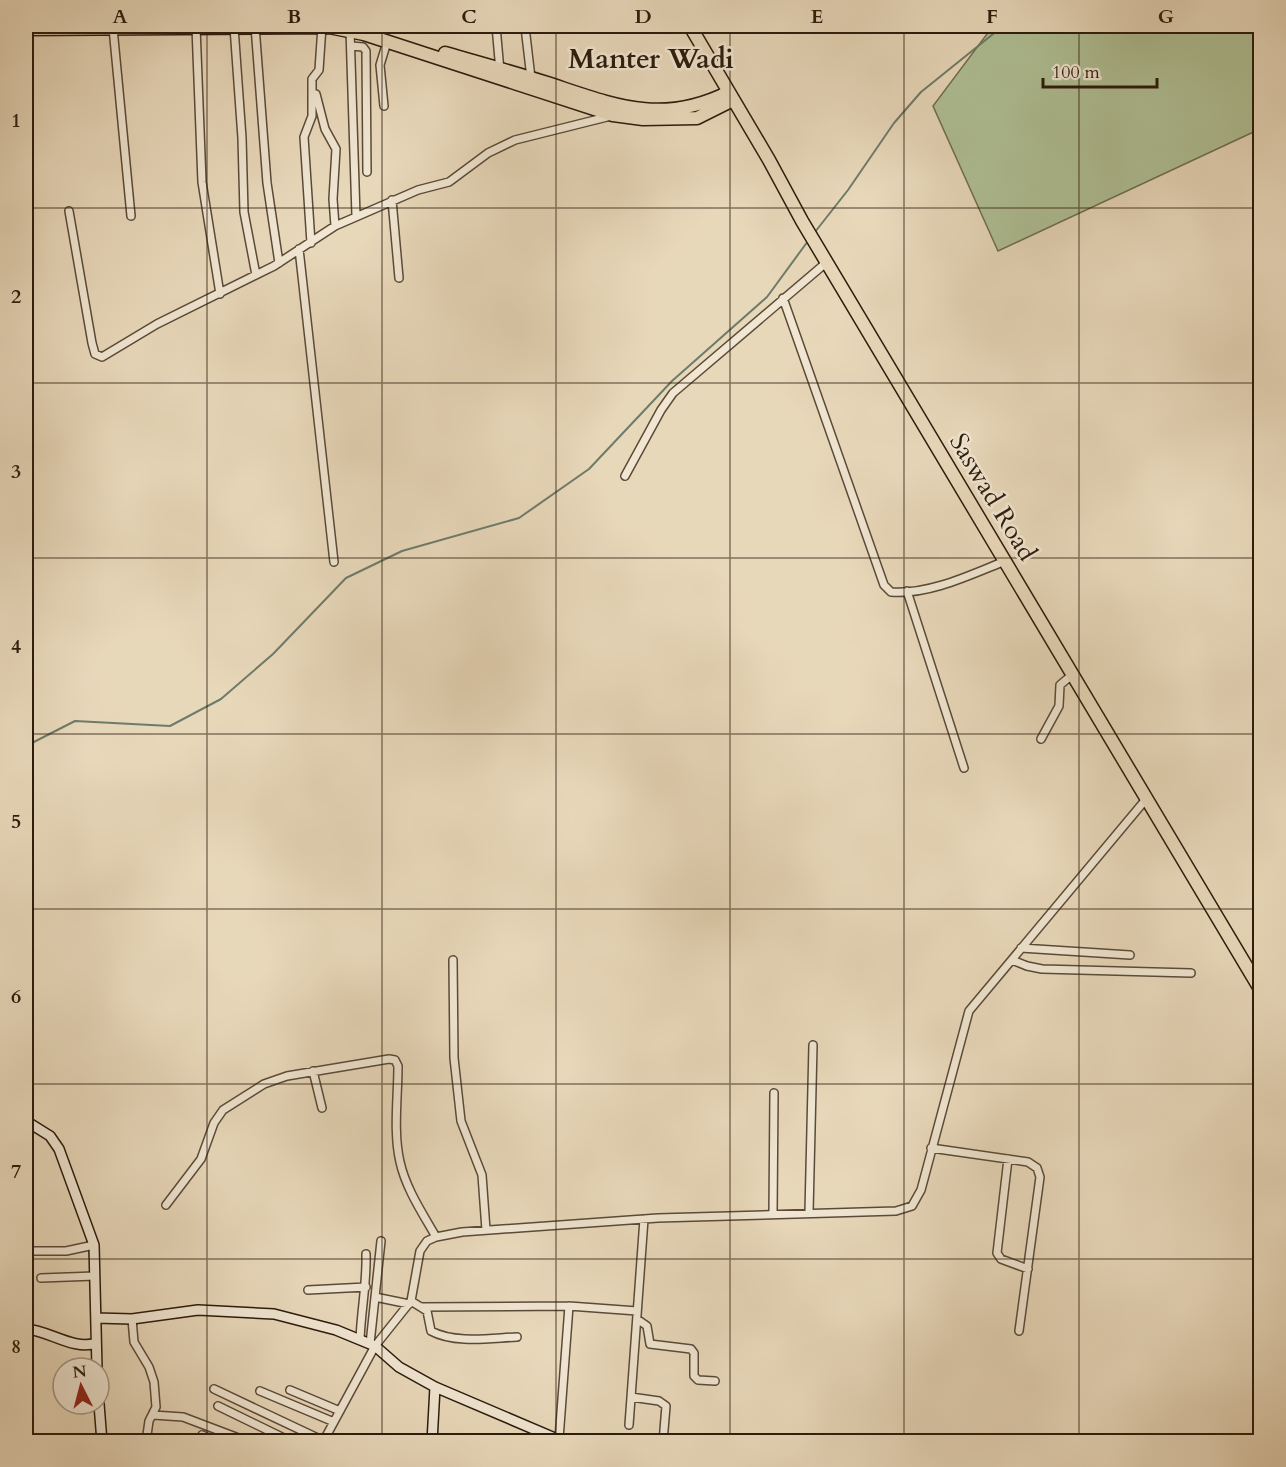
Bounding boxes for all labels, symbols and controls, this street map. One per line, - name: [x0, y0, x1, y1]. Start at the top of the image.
- text: A: [112, 3, 128, 30]
- text: B: [287, 3, 301, 30]
- text: C: [461, 3, 477, 30]
- text: D: [634, 3, 652, 30]
- text: E: [811, 3, 823, 30]
- text: F: [986, 3, 998, 30]
- text: G: [1158, 3, 1174, 30]
- district label: Manter Wadi: [568, 40, 734, 78]
- scale bar: [1043, 51, 1157, 89]
- text: 100 m: [1052, 60, 1100, 85]
- text: 1: [11, 107, 21, 134]
- text: 2: [11, 283, 21, 310]
- street label: Saswad Road: [941, 427, 1045, 567]
- text: 3: [11, 458, 21, 485]
- text: 4: [11, 633, 21, 660]
- text: 5: [11, 808, 21, 835]
- text: 6: [11, 983, 21, 1010]
- text: 7: [11, 1158, 21, 1185]
- text: 8: [11, 1333, 21, 1360]
- north arrow: [51, 1356, 111, 1416]
- text: N: [71, 1360, 88, 1384]

